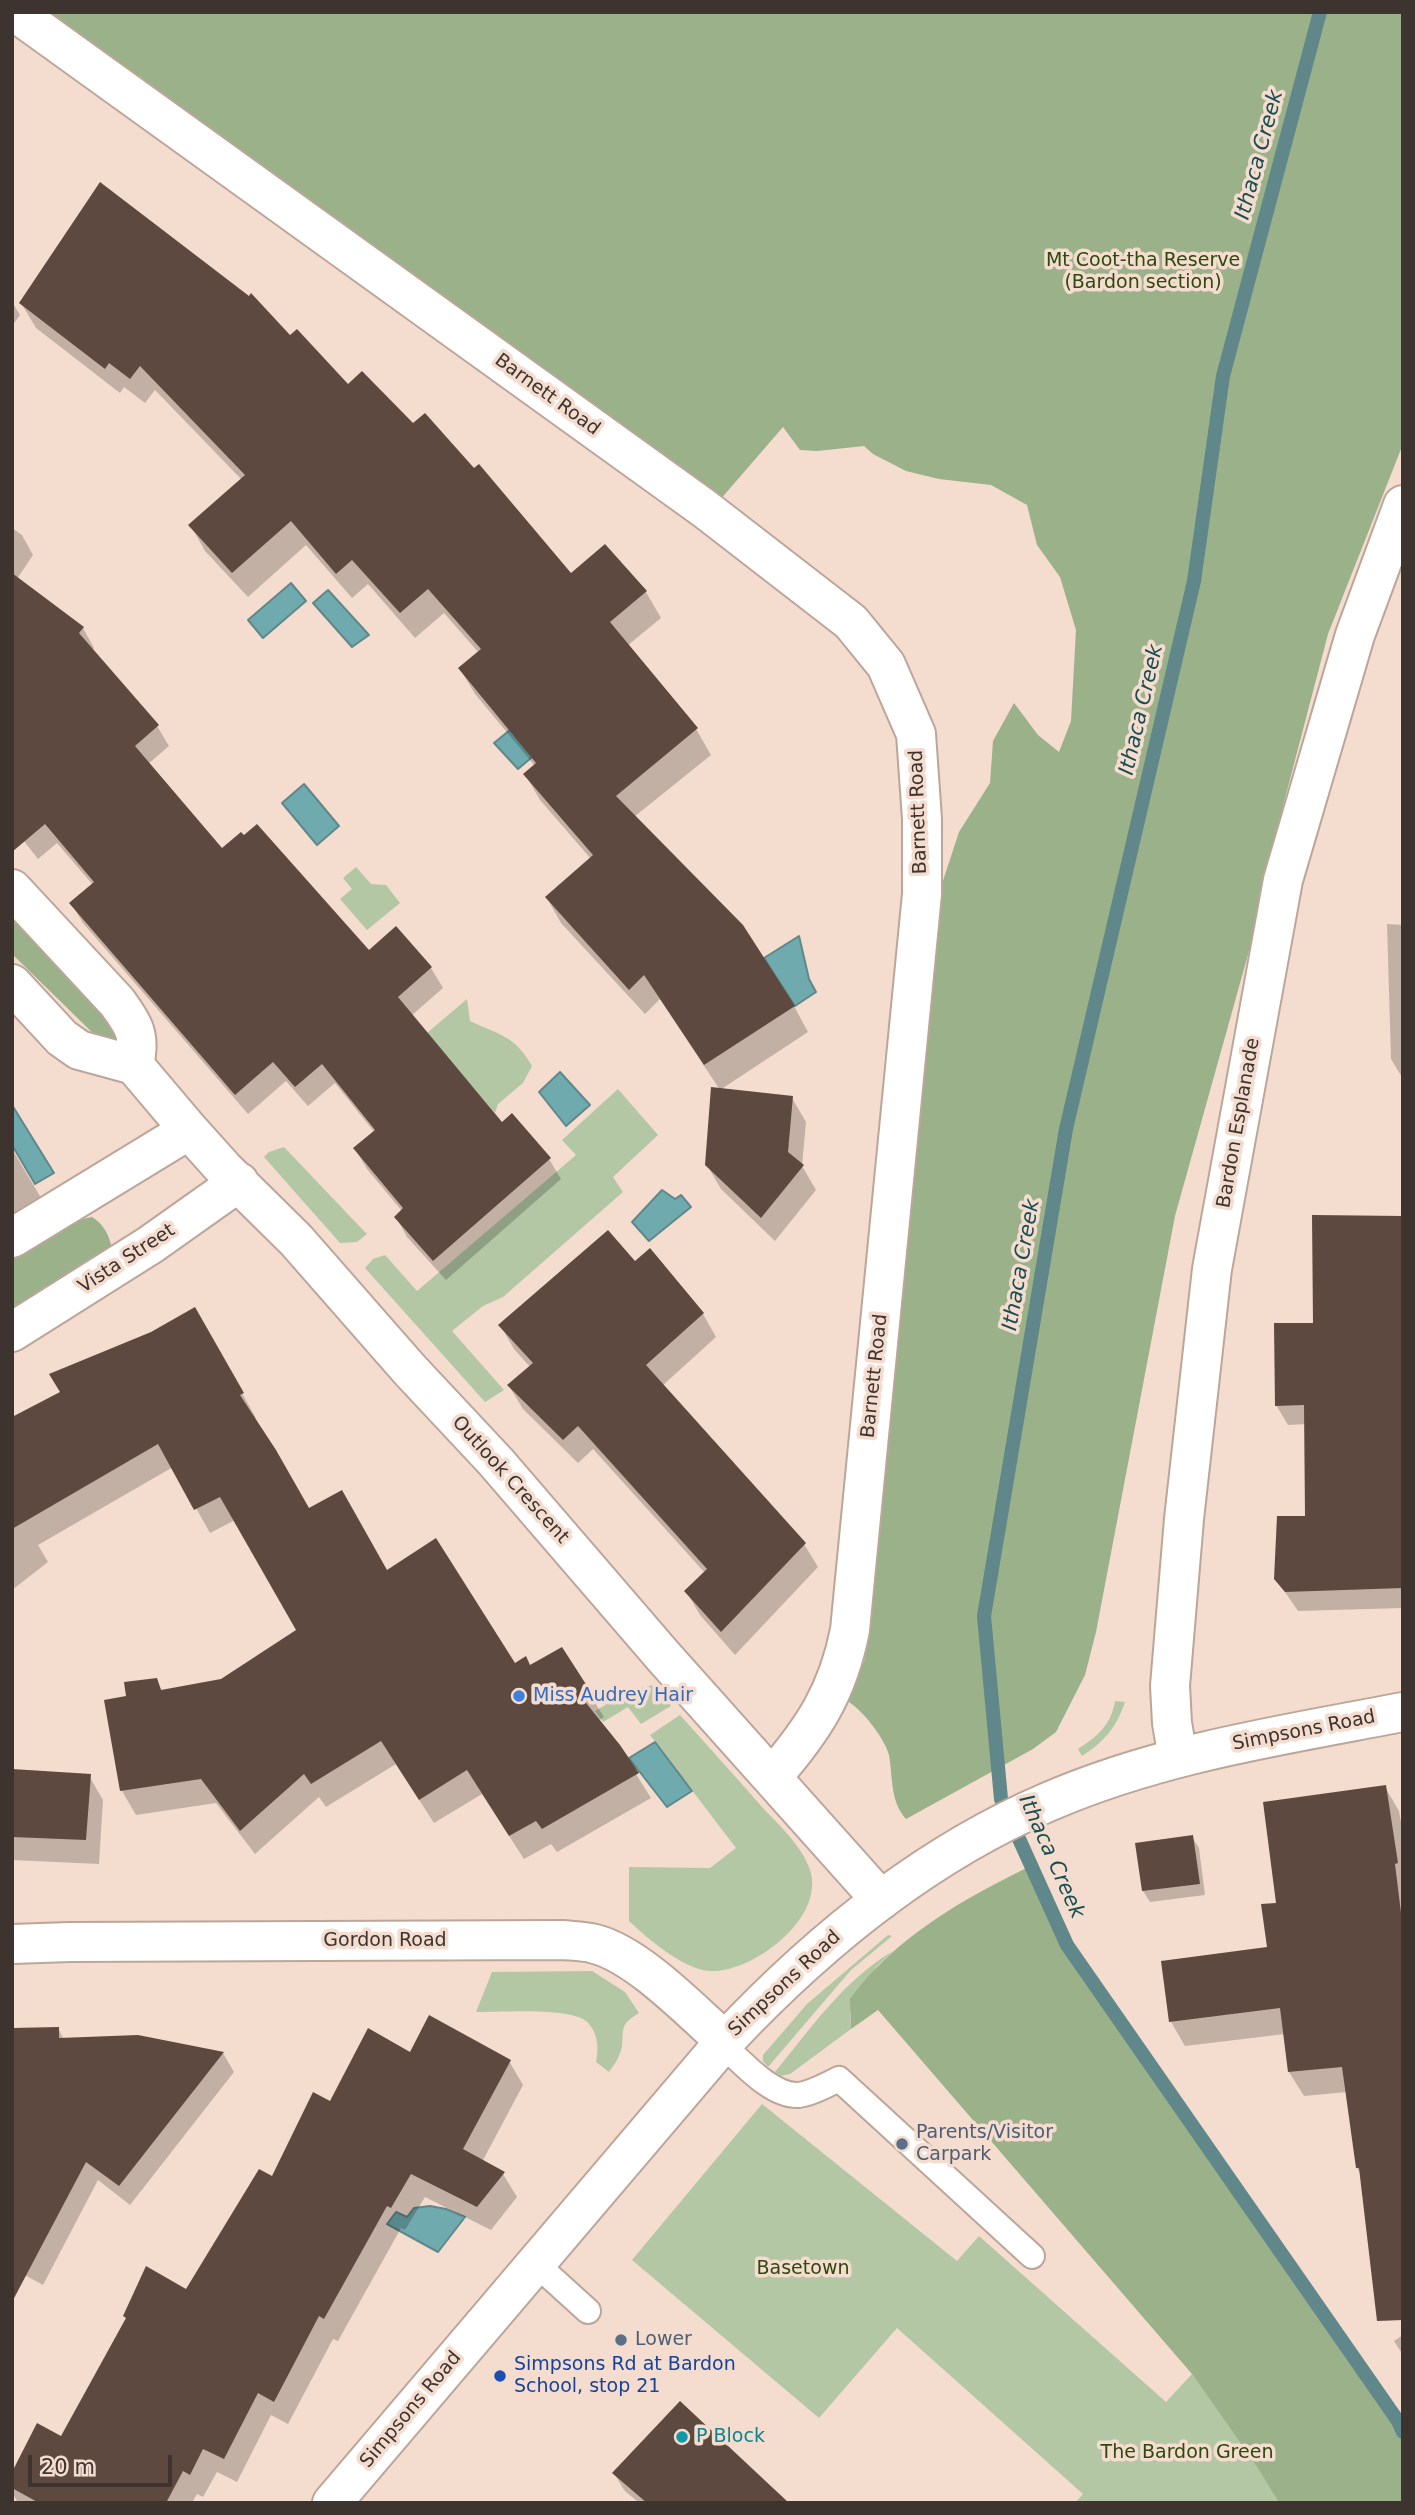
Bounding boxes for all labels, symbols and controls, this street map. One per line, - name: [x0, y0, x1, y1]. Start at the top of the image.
- water label: Ithaca Creek: [1231, 88, 1289, 222]
- park label: Mt Coot-tha Reserve (Bardon section): [1046, 250, 1240, 294]
- street label: Barnett Road: [490, 349, 604, 441]
- water label: Ithaca Creek: [1115, 642, 1169, 778]
- street label: Barnett Road: [905, 749, 933, 875]
- street label: Bardon Esplanade: [1213, 1036, 1265, 1210]
- water label: Ithaca Creek: [998, 1197, 1046, 1333]
- street label: Vista Street: [74, 1219, 180, 1299]
- street label: Barnett Road: [857, 1313, 893, 1439]
- street label: Outlook Crescent: [447, 1411, 573, 1549]
- place label: Miss Audrey Hair: [533, 1685, 693, 1707]
- marker: Miss Audrey Hair: [511, 1688, 527, 1704]
- street label: Simpsons Road: [1231, 1706, 1377, 1756]
- water label: Ithaca Creek: [1012, 1791, 1090, 1923]
- street label: Simpsons Road: [724, 1926, 846, 2042]
- street label: Gordon Road: [323, 1930, 447, 1952]
- place label: Parents/Visitor Carpark: [916, 2122, 1053, 2166]
- marker: Parents/Visitor Carpark: [894, 2136, 910, 2152]
- park label: Basetown: [757, 2258, 849, 2280]
- place label: Lower: [635, 2329, 692, 2351]
- marker: Lower: [613, 2332, 629, 2348]
- street label: Simpsons Road: [356, 2347, 466, 2473]
- place label: Simpsons Rd at Bardon School, stop 21: [514, 2354, 736, 2398]
- marker: Simpsons Rd at Bardon School, stop 21: [492, 2368, 508, 2384]
- place label: P Block: [696, 2426, 765, 2448]
- marker: P Block: [674, 2429, 690, 2445]
- scale bar: [32, 2442, 175, 2486]
- park label: The Bardon Green: [1101, 2442, 1273, 2464]
- text: 20 m: [41, 2455, 95, 2479]

